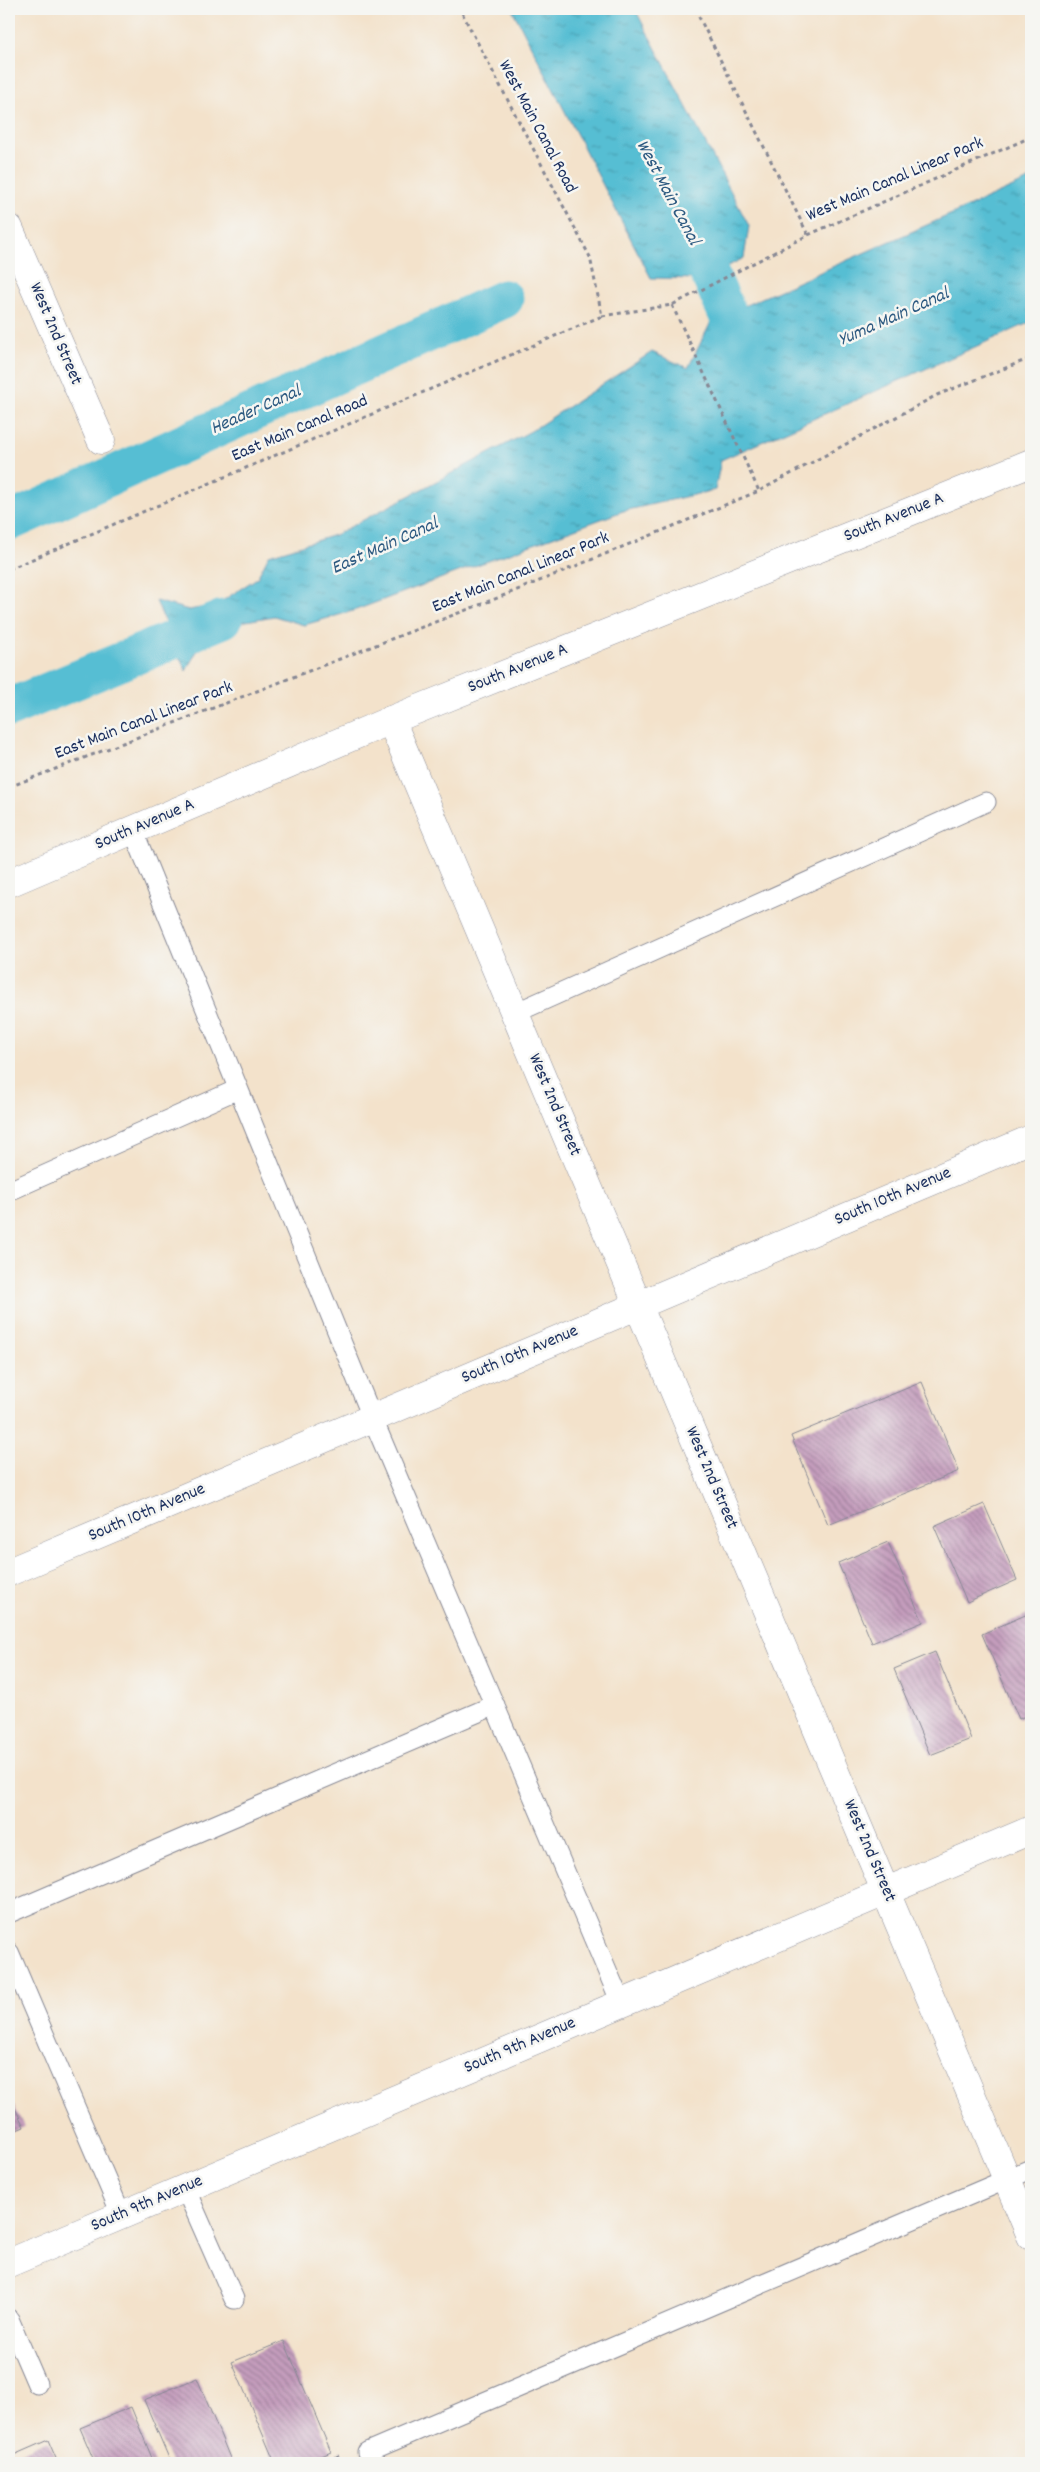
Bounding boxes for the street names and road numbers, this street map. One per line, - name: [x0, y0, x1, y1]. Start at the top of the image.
- street label: West Main Canal Road: [491, 56, 583, 198]
- street label: West Main Canal Linear Park: [802, 131, 988, 229]
- street label: West 2nd Street: [22, 279, 88, 389]
- street label: East Main Canal Road: [228, 389, 372, 469]
- street label: South Avenue A: [840, 487, 948, 549]
- street label: East Main Canal Linear Park: [429, 526, 613, 620]
- street label: South Avenue A: [464, 638, 572, 700]
- street label: East Main Canal Linear Park: [51, 675, 237, 767]
- street label: South Avenue A: [91, 793, 199, 857]
- street label: West 2nd Street: [521, 1050, 587, 1160]
- street label: South 10th Avenue: [831, 1161, 955, 1233]
- street label: South 10th Avenue: [458, 1319, 582, 1391]
- street label: West 2nd Street: [678, 1423, 744, 1533]
- street label: South 10th Avenue: [85, 1477, 209, 1549]
- street label: West 2nd Street: [836, 1796, 902, 1906]
- street label: South 9th Avenue: [460, 2011, 580, 2081]
- street label: South 9th Avenue: [87, 2169, 207, 2239]

